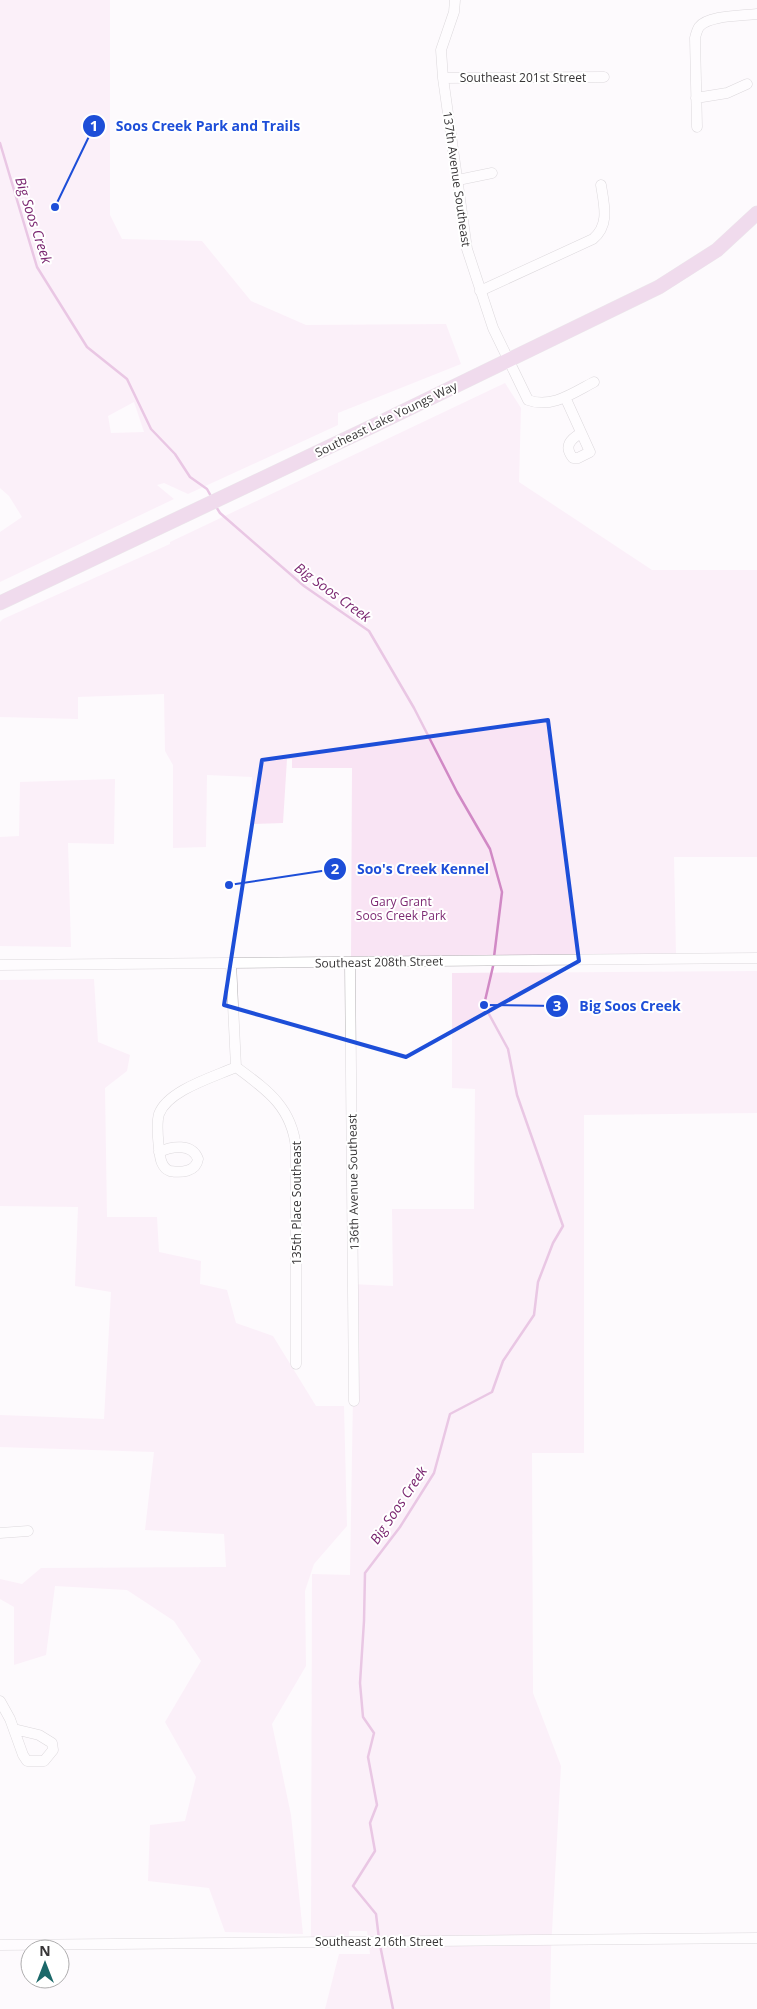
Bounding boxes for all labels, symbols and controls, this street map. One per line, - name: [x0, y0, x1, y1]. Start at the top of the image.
- street label: Southeast 201st Street: [460, 69, 586, 86]
- street label: 137th Avenue Southeast: [439, 110, 475, 248]
- callout: Soos Creek Park and Trails: [81, 112, 311, 141]
- text: 1: [90, 115, 98, 135]
- text: Soos Creek Park and Trails: [116, 116, 300, 135]
- water label: Big Soos Creek: [11, 174, 57, 267]
- street label: Southeast Lake Youngs Way: [312, 377, 461, 461]
- water label: Big Soos Creek: [291, 558, 376, 627]
- callout: Soo's Creek Kennel: [322, 855, 499, 884]
- text: 2: [331, 858, 340, 878]
- text: Soo's Creek Kennel: [357, 859, 489, 878]
- park label: Gary Grant Soos Creek Park: [356, 893, 447, 924]
- street label: Southeast 208th Street: [315, 952, 443, 972]
- callout: Big Soos Creek: [545, 991, 691, 1020]
- text: 3: [553, 995, 561, 1015]
- text: Big Soos Creek: [579, 996, 681, 1015]
- street label: 136th Avenue Southeast: [343, 1114, 363, 1250]
- street label: 135th Place Southeast: [288, 1141, 305, 1265]
- water label: Big Soos Creek: [365, 1461, 432, 1548]
- street label: Southeast 216th Street: [315, 1933, 443, 1950]
- north arrow: [20, 1939, 70, 1989]
- text: N: [39, 1941, 51, 1960]

